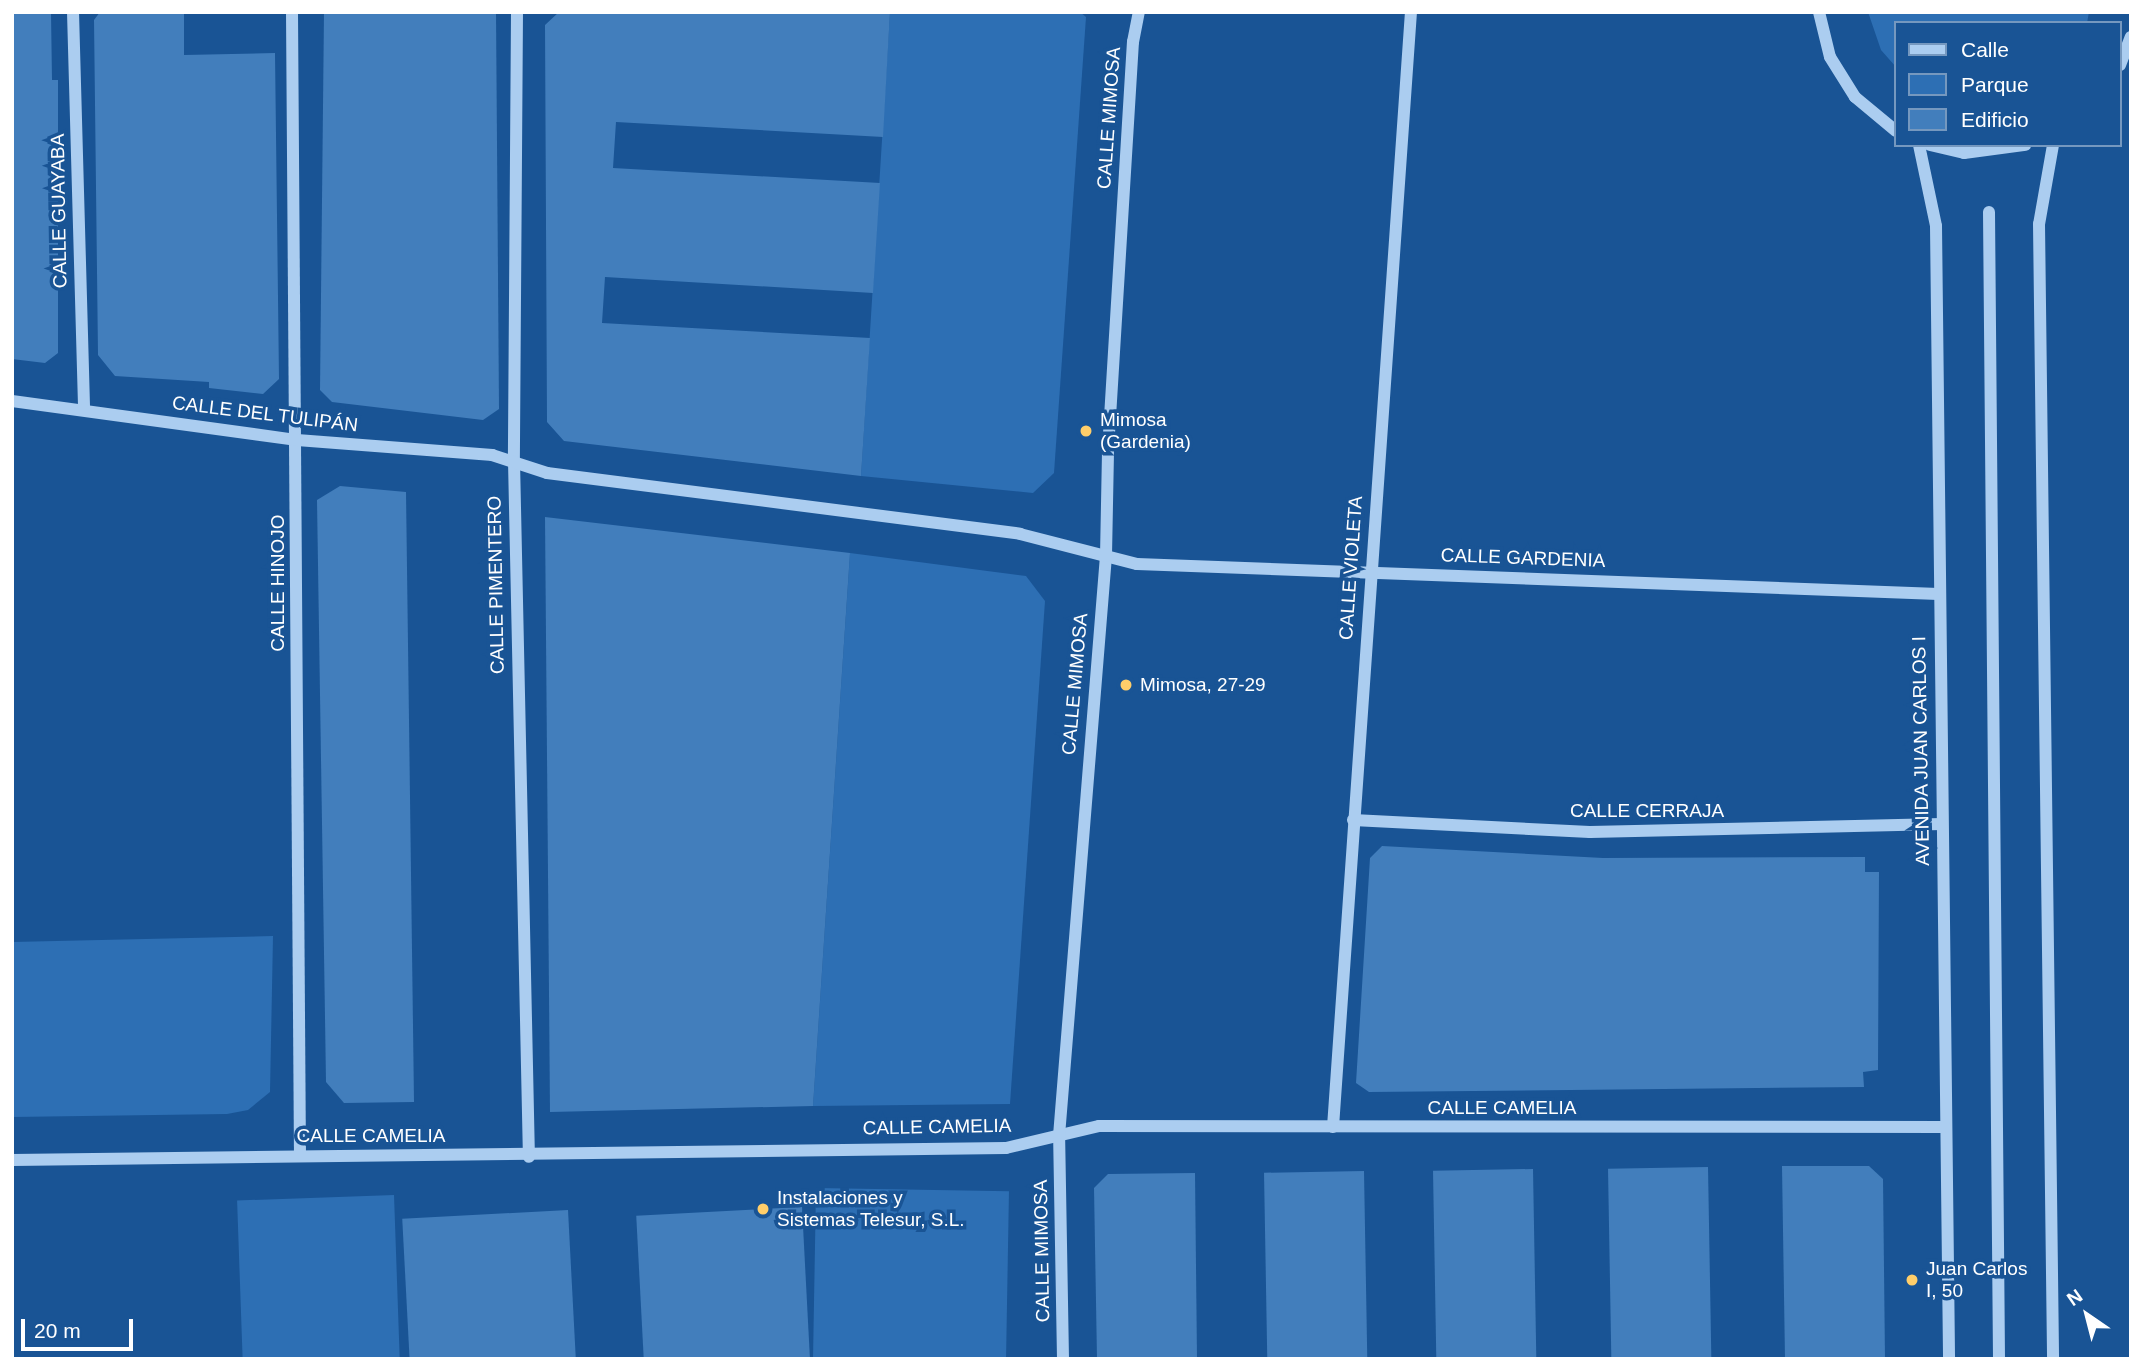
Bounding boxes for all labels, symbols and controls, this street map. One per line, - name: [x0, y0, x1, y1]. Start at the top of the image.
- legend: [1895, 21, 2122, 147]
- text: Calle: [1961, 38, 2009, 61]
- street label: CALLE MIMOSA: [1093, 46, 1125, 190]
- text: Parque: [1961, 73, 2029, 96]
- text: Edificio: [1961, 108, 2029, 131]
- street label: CALLE GUAYABA: [46, 134, 72, 288]
- street label: CALLE DEL TULIPÁN: [170, 391, 360, 437]
- place label: Mimosa (Gardenia): [1100, 409, 1191, 453]
- marker: Mimosa (Gardenia): [1078, 423, 1094, 439]
- street label: CALLE VIOLETA: [1335, 495, 1367, 641]
- street label: CALLE PIMENTERO: [483, 496, 509, 674]
- street label: CALLE HINOJO: [267, 514, 289, 652]
- street label: CALLE GARDENIA: [1440, 544, 1606, 572]
- street label: CALLE MIMOSA: [1057, 612, 1093, 756]
- street label: AVENIDA JUAN CARLOS I: [1908, 635, 1934, 867]
- place label: Mimosa, 27-29: [1140, 674, 1266, 696]
- marker: Mimosa, 27-29: [1118, 677, 1134, 693]
- street label: CALLE CERRAJA: [1570, 800, 1724, 822]
- street label: CALLE CAMELIA: [1428, 1097, 1576, 1119]
- street label: CALLE CAMELIA: [862, 1114, 1012, 1140]
- street label: CALLE CAMELIA: [297, 1125, 445, 1147]
- street label: CALLE MIMOSA: [1029, 1180, 1055, 1322]
- place label: Instalaciones y Sistemas Telesur, S.L.: [777, 1187, 965, 1231]
- marker: Instalaciones y Sistemas Telesur, S.L.: [755, 1201, 771, 1217]
- place label: Juan Carlos I, 50: [1926, 1258, 2027, 1302]
- marker: Juan Carlos I, 50: [1904, 1272, 1920, 1288]
- north arrow: [2052, 1280, 2122, 1350]
- text: N: [2063, 1285, 2086, 1310]
- scale bar: [24, 1304, 136, 1348]
- text: 20 m: [34, 1319, 81, 1342]

